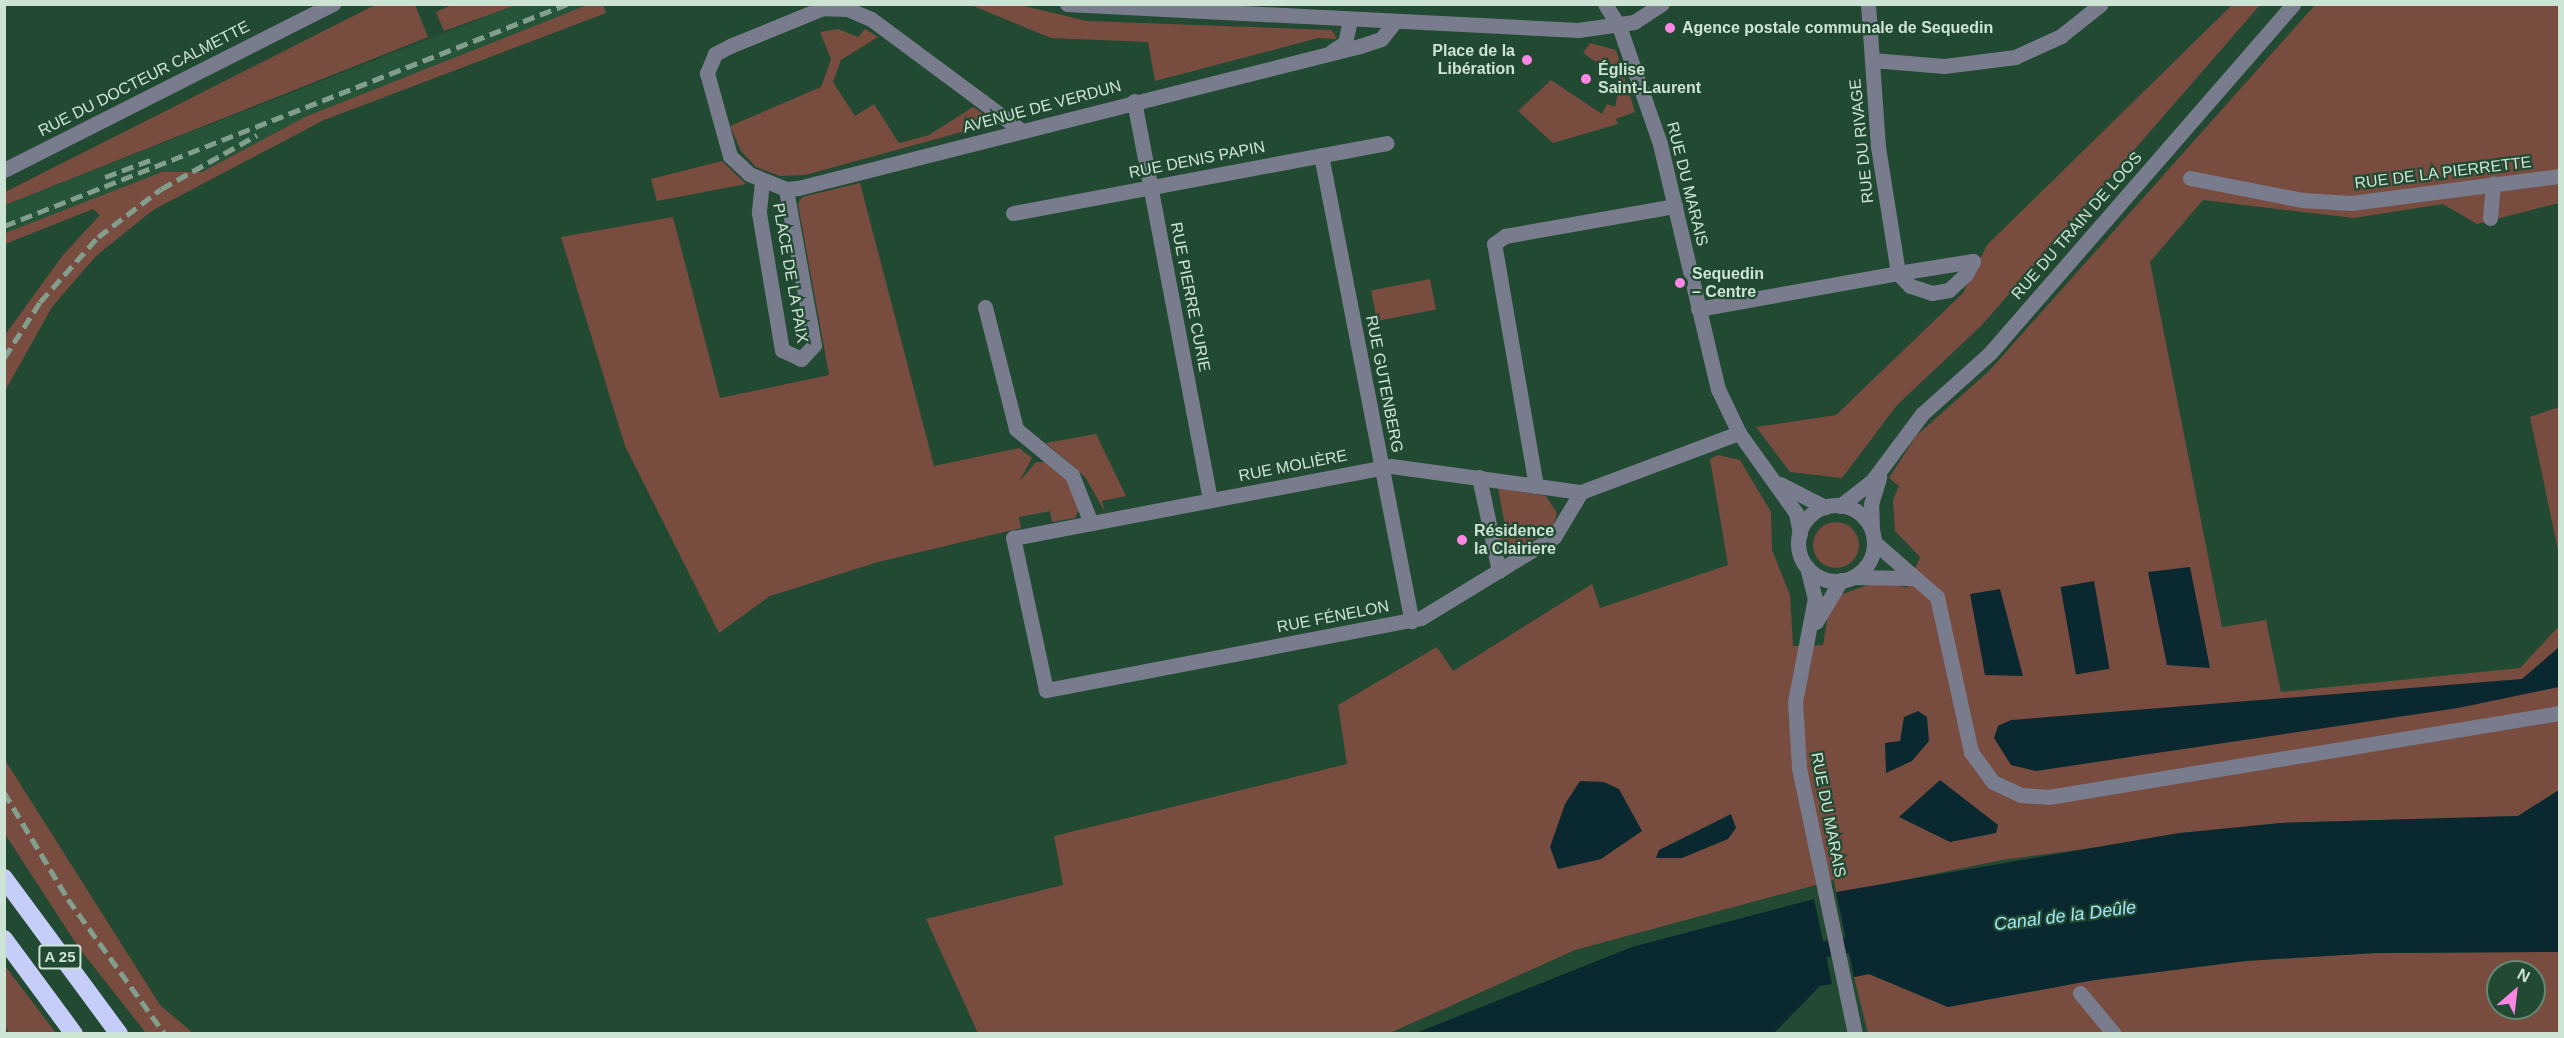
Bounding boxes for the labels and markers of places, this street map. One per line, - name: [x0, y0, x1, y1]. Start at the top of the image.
- place label: Agence postale communale de Sequedin: [1682, 18, 1993, 38]
- marker: Agence postale communale de Sequedin: [1663, 21, 1677, 35]
- place label: Place de la Libération: [1432, 41, 1515, 79]
- marker: Place de la Libération: [1520, 53, 1534, 67]
- place label: Église Saint-Laurent: [1598, 60, 1701, 98]
- marker: Église Saint-Laurent: [1579, 72, 1593, 86]
- place label: Sequedin – Centre: [1692, 264, 1764, 302]
- marker: Sequedin – Centre: [1673, 276, 1687, 290]
- place label: Résidence la Clairiere: [1474, 521, 1556, 559]
- marker: Résidence la Clairiere: [1455, 533, 1469, 547]

